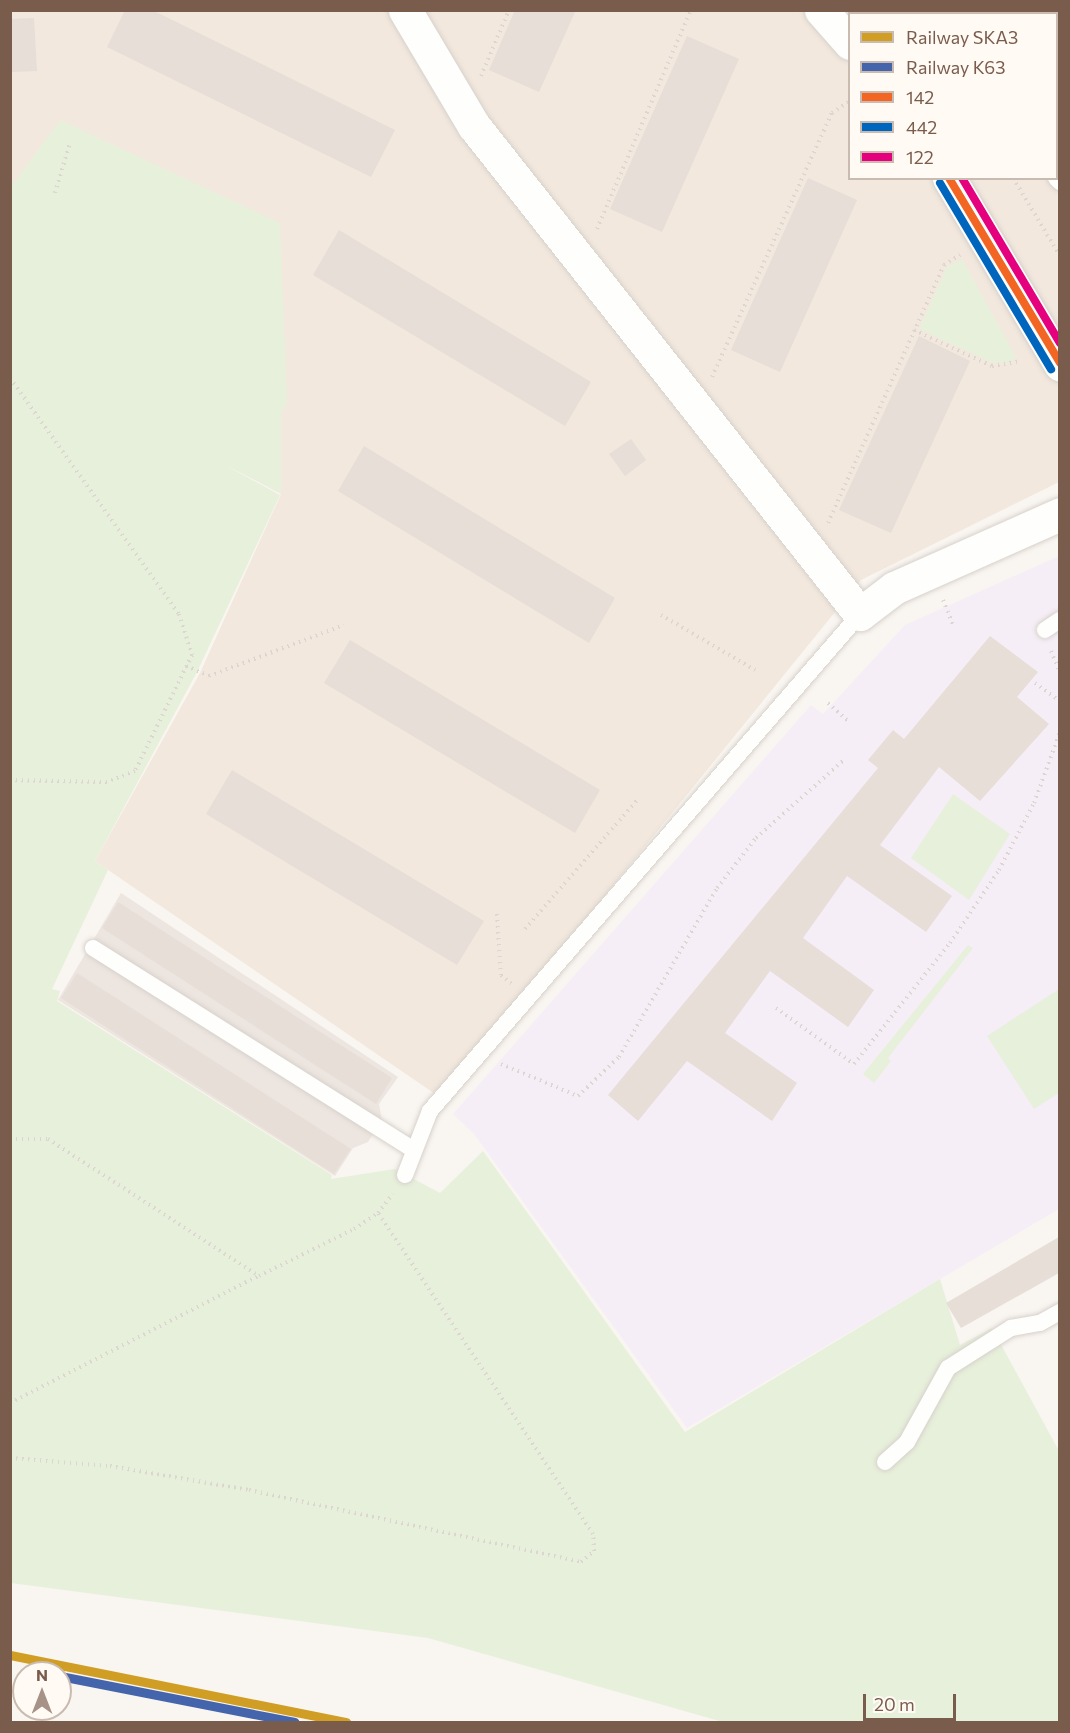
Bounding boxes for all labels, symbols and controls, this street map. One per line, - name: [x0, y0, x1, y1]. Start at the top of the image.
- legend: [848, 12, 1058, 180]
- text: Railway SKA3: [906, 26, 1018, 48]
- text: Railway K63: [906, 56, 1005, 78]
- text: 142: [906, 86, 934, 108]
- text: 442: [906, 116, 937, 138]
- text: 122: [906, 146, 934, 168]
- north arrow: [12, 1661, 72, 1721]
- text: N: [36, 1665, 48, 1684]
- scale bar: [866, 1682, 959, 1720]
- text: 20 m: [874, 1693, 915, 1715]

